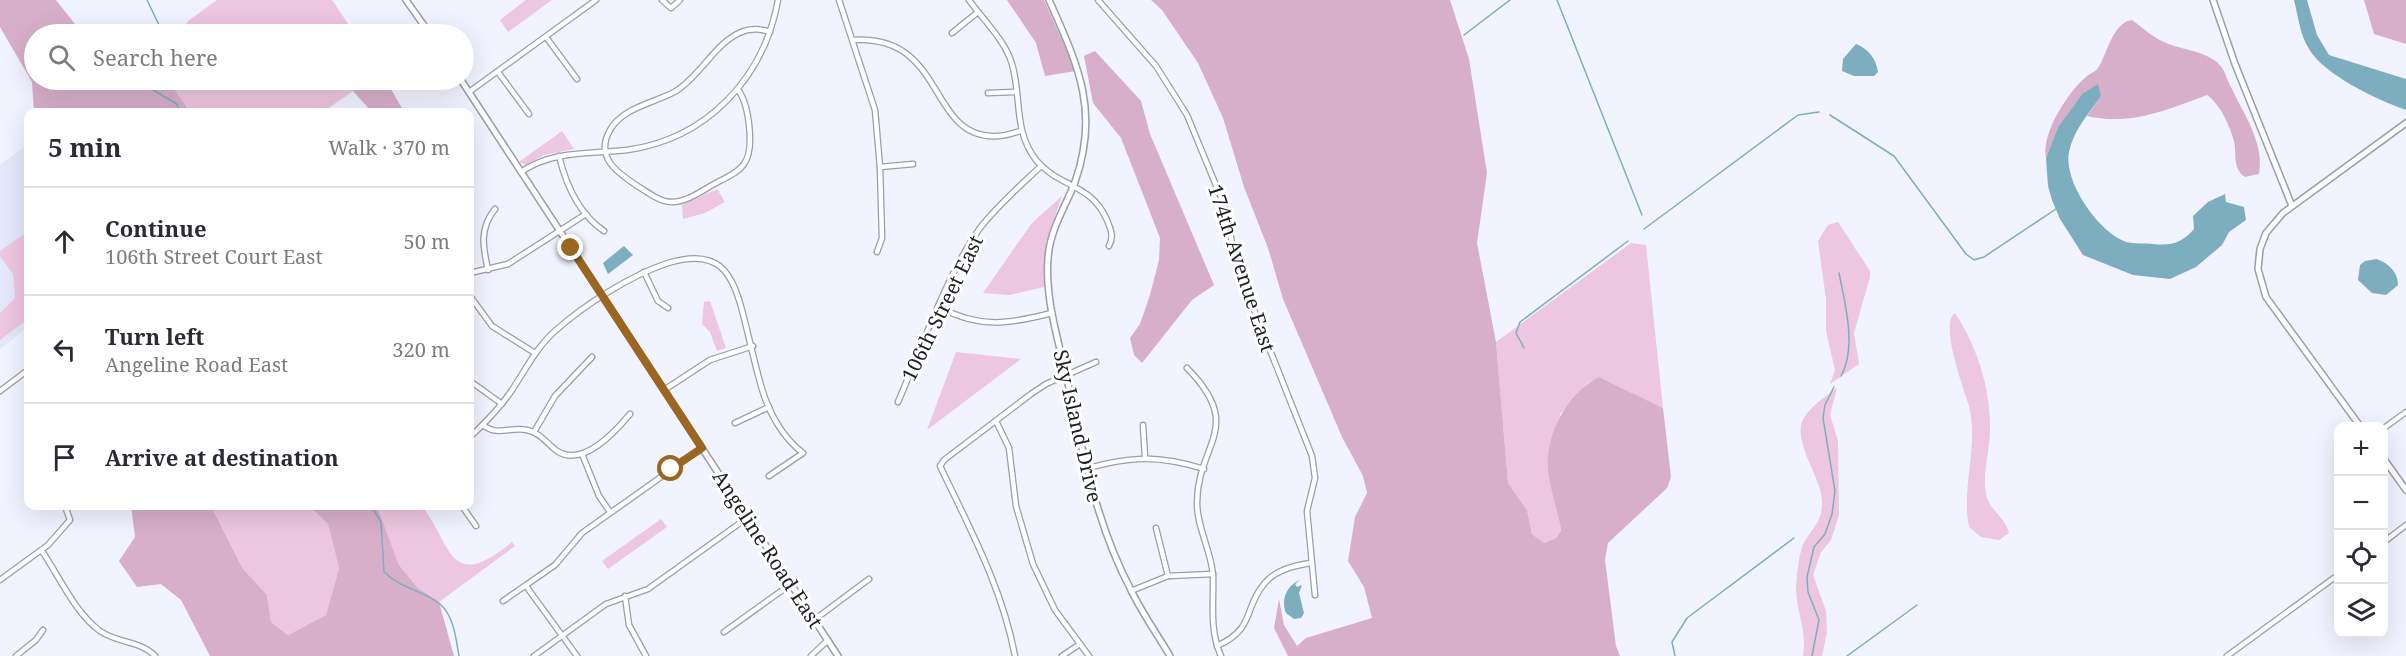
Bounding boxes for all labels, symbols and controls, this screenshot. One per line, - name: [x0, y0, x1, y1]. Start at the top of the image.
- search box: [24, 24, 474, 90]
- icon: search: [45, 41, 78, 74]
- text: Search here: [93, 42, 218, 72]
- text: 5 min: [48, 129, 122, 165]
- text: Walk · 370 m: [328, 134, 450, 161]
- street label: 174th Avenue East: [1202, 181, 1282, 355]
- text: Continue: [105, 213, 207, 243]
- icon: ahead: [48, 225, 81, 258]
- text: 50 m: [404, 228, 450, 255]
- street label: 106th Street East: [895, 231, 989, 385]
- route end: [557, 234, 583, 260]
- text: 106th Street Court East: [105, 243, 322, 270]
- text: Turn left: [105, 321, 204, 351]
- icon: left: [48, 333, 81, 366]
- text: 320 m: [392, 336, 450, 363]
- street label: Sky Island Drive: [1047, 347, 1109, 505]
- text: Angeline Road East: [105, 351, 288, 378]
- map controls: [2334, 422, 2388, 638]
- button: +: [2334, 422, 2388, 476]
- icon: arrive: [48, 441, 81, 474]
- text: Arrive at destination: [105, 442, 339, 472]
- route start: [657, 455, 683, 481]
- street label: Angeline Road East: [707, 465, 829, 633]
- button: −: [2334, 476, 2388, 530]
- button: locate: [2334, 530, 2388, 584]
- button: layers: [2334, 584, 2388, 638]

